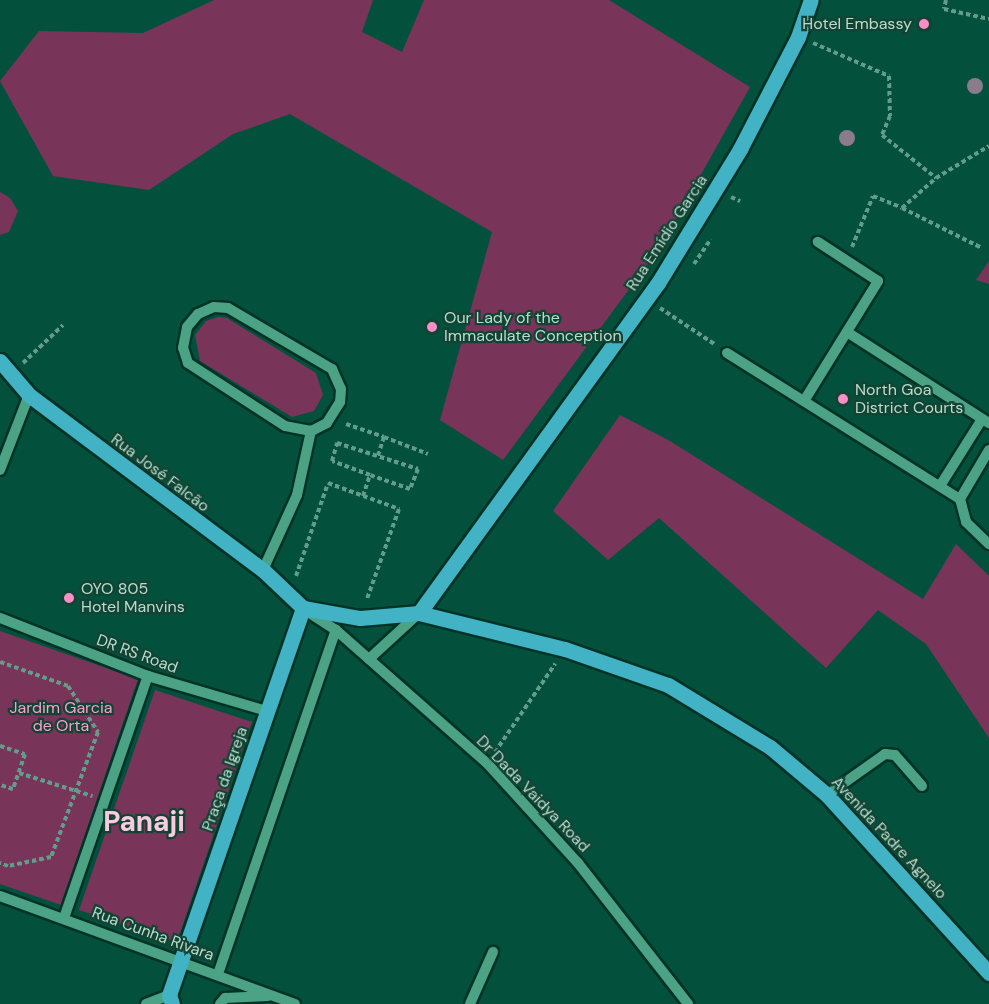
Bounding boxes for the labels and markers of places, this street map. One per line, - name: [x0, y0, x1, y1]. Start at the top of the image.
- place label: Hotel Embassy: [802, 14, 912, 34]
- marker: Hotel Embassy: [917, 17, 931, 31]
- place label: Our Lady of the Immaculate Conception: [444, 308, 622, 346]
- marker: Our Lady of the Immaculate Conception: [425, 320, 439, 334]
- place label: North Goa District Courts: [855, 380, 963, 418]
- marker: North Goa District Courts: [836, 392, 850, 406]
- place label: OYO 805 Hotel Manvins: [81, 579, 185, 617]
- marker: OYO 805 Hotel Manvins: [62, 591, 76, 605]

